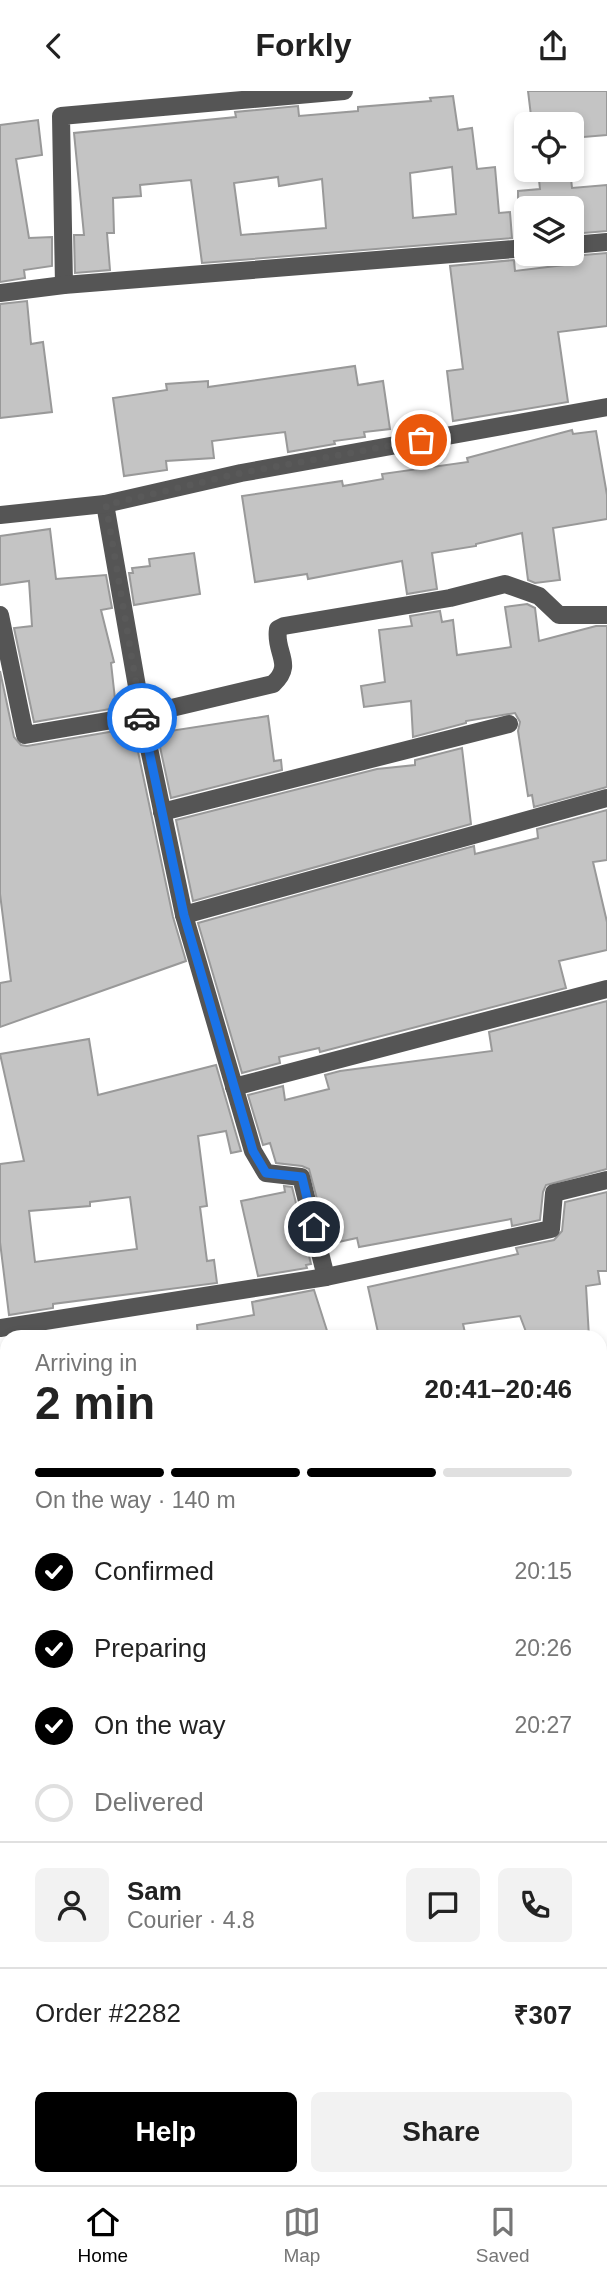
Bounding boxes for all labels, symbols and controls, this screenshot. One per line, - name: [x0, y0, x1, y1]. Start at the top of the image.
- icon: back: [35, 27, 73, 65]
- text: Forkly: [255, 27, 352, 63]
- icon: share: [534, 27, 572, 65]
- map controls: [514, 112, 584, 266]
- button: locate: [514, 112, 584, 182]
- button: layers: [514, 196, 584, 266]
- pin: [391, 410, 451, 470]
- icon: bag: [402, 421, 440, 459]
- courier: [107, 683, 177, 753]
- icon: car: [123, 699, 161, 737]
- pin: [284, 1197, 344, 1257]
- icon: home: [295, 1208, 333, 1246]
- text: Arriving in: [35, 1350, 137, 1376]
- text: 20:41–20:46: [425, 1374, 572, 1404]
- text: 2 min: [35, 1377, 155, 1429]
- text: On the way · 140 m: [35, 1487, 236, 1513]
- icon: check: [35, 1553, 73, 1591]
- text: Confirmed: [94, 1556, 214, 1586]
- text: 20:15: [514, 1558, 572, 1584]
- icon: check: [35, 1630, 73, 1668]
- text: Preparing: [94, 1633, 207, 1663]
- text: 20:26: [514, 1635, 572, 1661]
- icon: check: [35, 1707, 73, 1745]
- text: On the way: [94, 1710, 226, 1740]
- text: 20:27: [514, 1712, 572, 1738]
- text: Delivered: [94, 1787, 204, 1817]
- button: person: [35, 1868, 109, 1942]
- button: chat: [406, 1868, 480, 1942]
- button: phone: [498, 1868, 572, 1942]
- text: Sam: [127, 1876, 182, 1906]
- text: Courier · 4.8: [127, 1907, 255, 1933]
- text: Order #2282: [35, 1998, 181, 2028]
- text: ₹307: [514, 2000, 572, 2030]
- button: Help: [35, 2092, 297, 2172]
- button: Share: [311, 2092, 572, 2172]
- tab: Home: [77, 2203, 128, 2267]
- tab: Map: [283, 2203, 321, 2267]
- tab: Saved: [476, 2203, 530, 2267]

